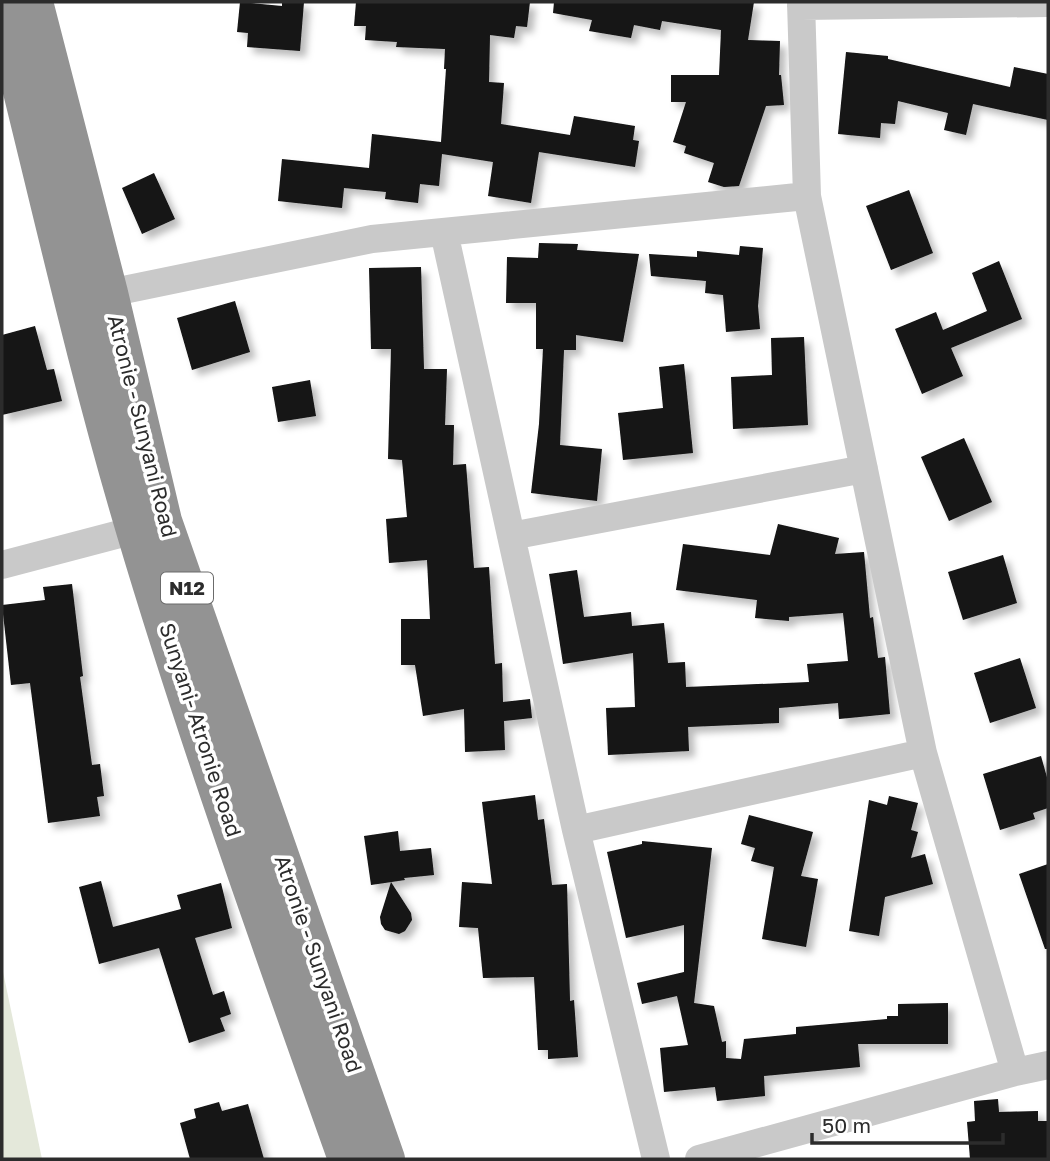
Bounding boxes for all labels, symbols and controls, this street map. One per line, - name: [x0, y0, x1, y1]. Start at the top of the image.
- street label: Atronie - Sunyani Road: [103, 312, 183, 540]
- road number: N12: [161, 572, 213, 604]
- street label: Sunyani- Atronie Road: [154, 620, 248, 840]
- street label: Atronie - Sunyani Road: [269, 852, 368, 1076]
- scale bar: [812, 1102, 1003, 1146]
- text: 50 m: [822, 1112, 871, 1138]

